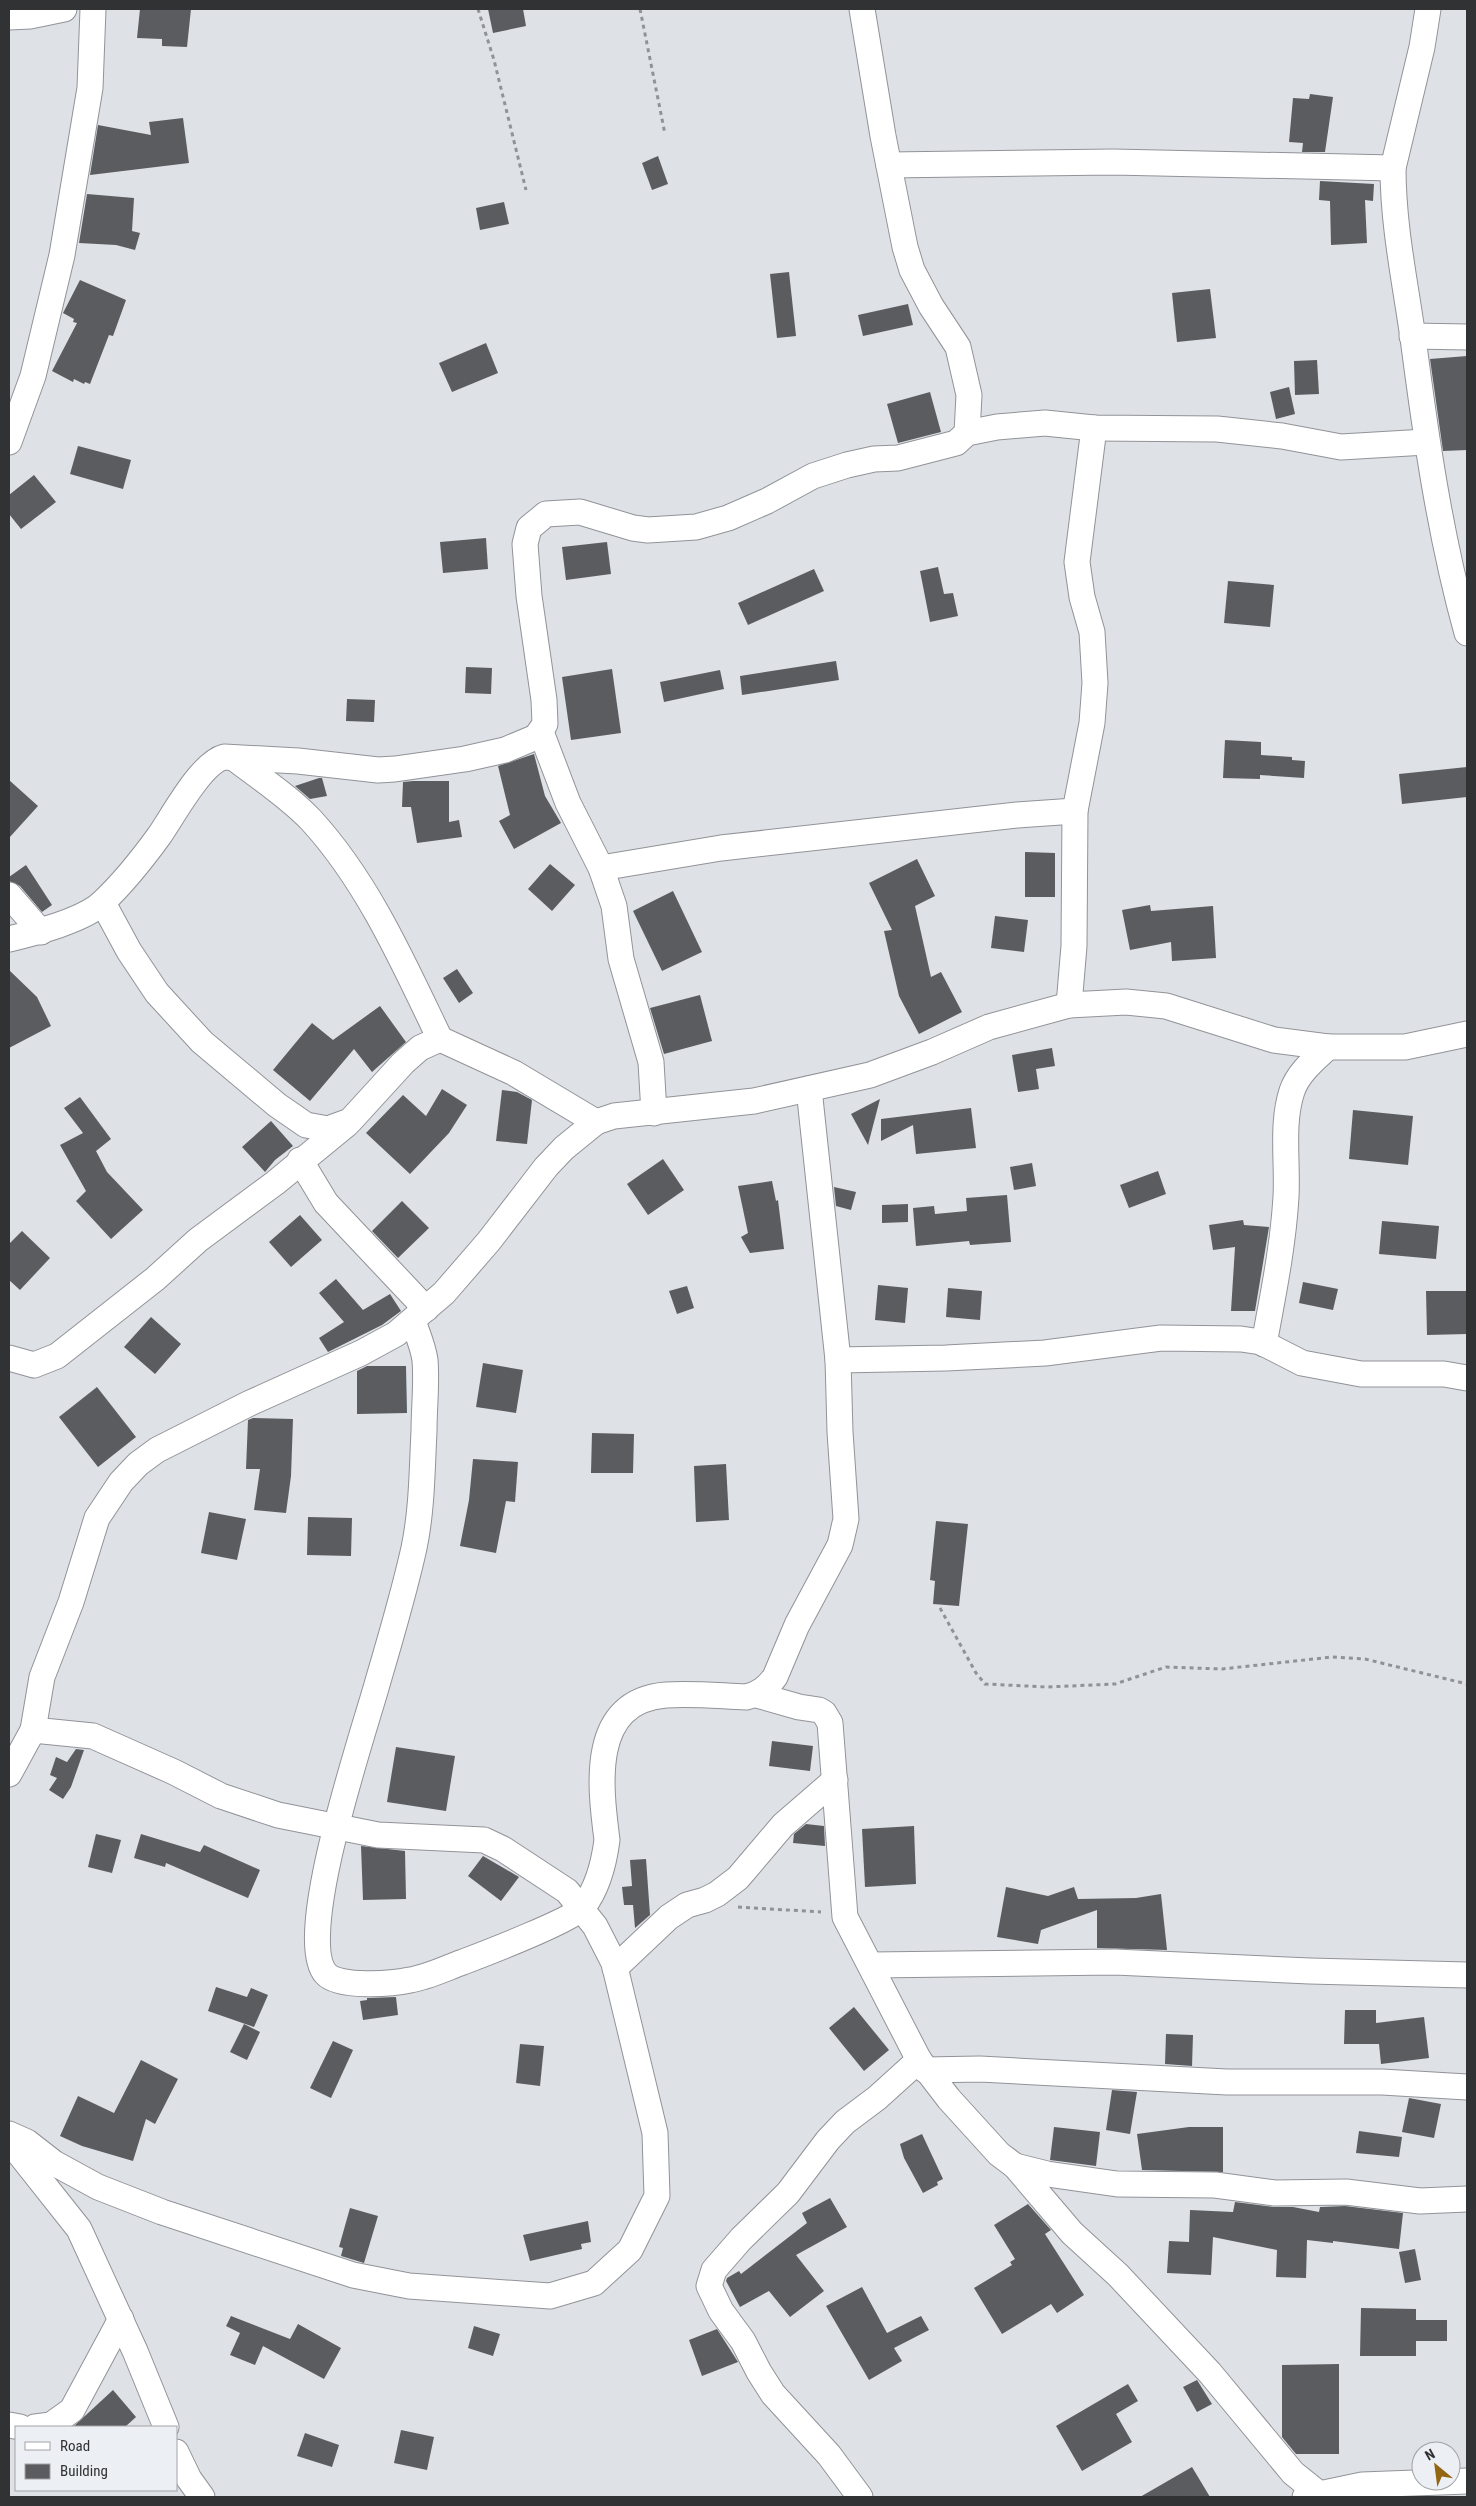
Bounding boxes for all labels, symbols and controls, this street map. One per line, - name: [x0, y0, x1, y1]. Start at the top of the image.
- legend: [15, 2426, 178, 2491]
- text: Road: [60, 2437, 90, 2455]
- north arrow: [1411, 2441, 1461, 2491]
- text: N: [1422, 2446, 1437, 2464]
- text: Building: [60, 2462, 108, 2480]

